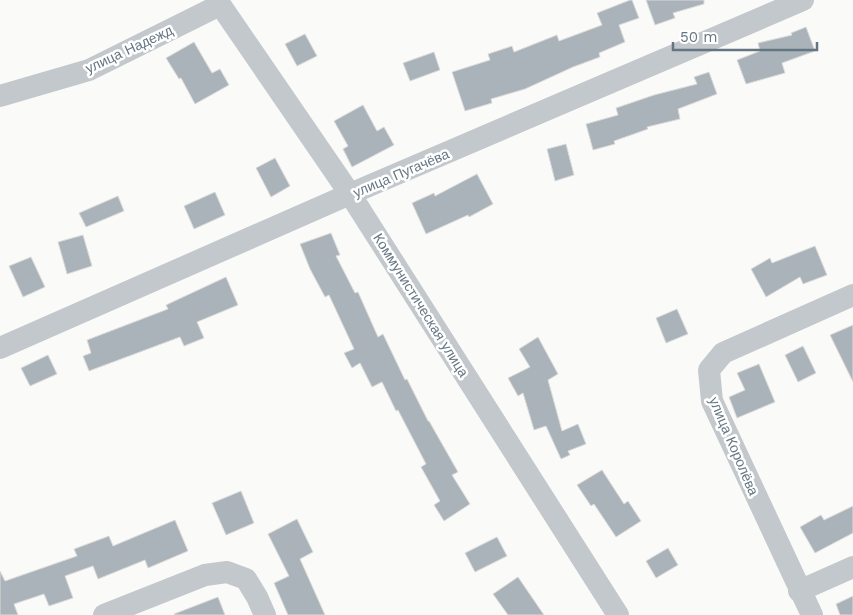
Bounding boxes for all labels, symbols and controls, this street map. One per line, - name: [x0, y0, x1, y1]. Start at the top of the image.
- scale bar: [673, 20, 817, 52]
- street label: улица Надежд: [83, 22, 175, 76]
- text: 50 m: [680, 28, 717, 46]
- street label: улица Пугачёва: [351, 145, 452, 200]
- street label: Коммунистическая улица: [370, 230, 472, 380]
- street label: улица Королёва: [706, 394, 762, 498]

